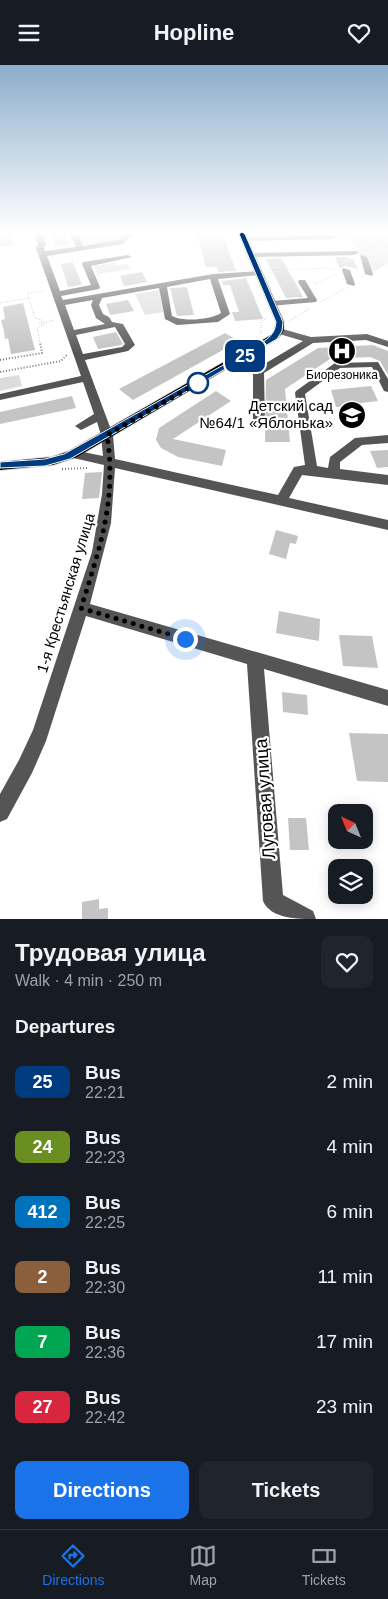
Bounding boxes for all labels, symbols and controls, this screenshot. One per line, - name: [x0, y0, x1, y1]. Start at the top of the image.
- icon: menu: [15, 19, 43, 47]
- icon: heart: [345, 19, 373, 47]
- text: Hopline: [154, 20, 234, 45]
- hospital icon: Биорезоника: [327, 336, 357, 366]
- line badge: 25: [222, 340, 268, 372]
- text: 25: [235, 346, 255, 366]
- place label: Биорезоника: [306, 368, 378, 382]
- unlabelled marker: [187, 372, 209, 394]
- place label: Детский сад №64/1 «Яблонька»: [200, 397, 333, 431]
- school or university icon: Детский сад №64/1 «Яблонька»: [337, 400, 367, 430]
- street label: 1-я Крестьянская улица: [33, 510, 98, 675]
- your location: [173, 627, 198, 652]
- street label: Луговая улица: [251, 737, 279, 860]
- north arrow: [328, 804, 372, 849]
- map controls: [328, 804, 373, 904]
- button: layers: [328, 859, 373, 904]
- button: heart: [321, 936, 373, 988]
- text: Трудовая улица: [15, 939, 206, 966]
- text: Walk · 4 min · 250 m: [15, 972, 162, 989]
- text: Departures: [15, 1016, 115, 1037]
- text: Bus: [85, 1062, 121, 1083]
- text: 2 min: [327, 1071, 373, 1092]
- text: 25: [32, 1072, 53, 1092]
- text: 22:21: [85, 1084, 125, 1101]
- text: Bus: [85, 1127, 121, 1148]
- text: 4 min: [327, 1136, 373, 1157]
- text: 24: [32, 1137, 53, 1157]
- text: 22:23: [85, 1149, 125, 1166]
- text: Bus: [85, 1192, 121, 1213]
- text: 6 min: [327, 1201, 373, 1222]
- text: 412: [27, 1202, 58, 1222]
- text: 22:25: [85, 1214, 125, 1231]
- text: Bus: [85, 1257, 121, 1278]
- text: 11 min: [317, 1266, 373, 1287]
- text: 2: [37, 1267, 48, 1287]
- text: 22:30: [85, 1279, 125, 1296]
- text: Bus: [85, 1322, 121, 1343]
- text: 17 min: [316, 1331, 373, 1352]
- text: 7: [37, 1332, 48, 1352]
- text: 22:36: [85, 1344, 125, 1361]
- text: Bus: [85, 1387, 121, 1408]
- text: 23 min: [316, 1396, 373, 1417]
- text: 27: [32, 1397, 53, 1417]
- text: 22:42: [85, 1409, 125, 1426]
- button: Directions: [15, 1461, 189, 1519]
- button: Tickets: [199, 1461, 373, 1519]
- tab: Directions: [42, 1542, 105, 1588]
- tab: Map: [189, 1542, 217, 1588]
- tab: Tickets: [302, 1542, 346, 1588]

